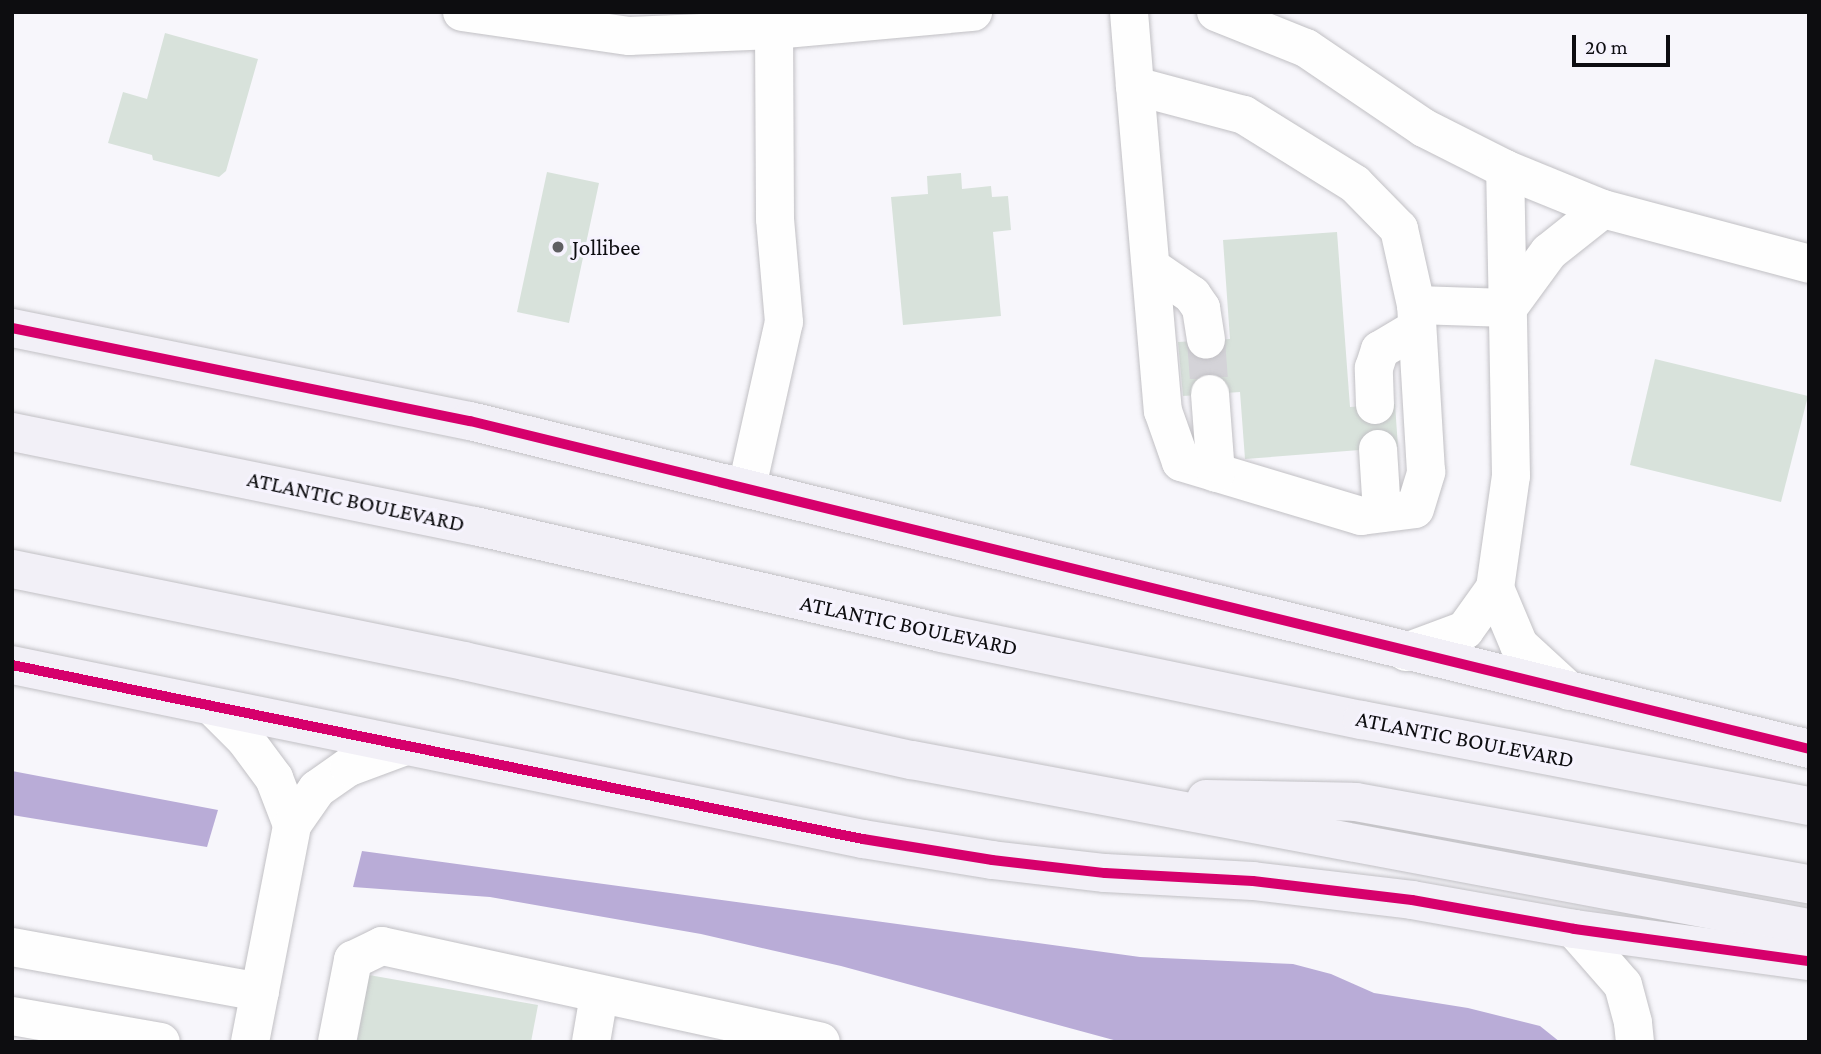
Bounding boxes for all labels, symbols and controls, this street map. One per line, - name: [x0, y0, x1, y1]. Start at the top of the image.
- scale bar: [1576, 21, 1674, 65]
- text: 20 m: [1585, 35, 1628, 59]
- place label: Jollibee: [572, 233, 640, 261]
- marker: Jollibee: [550, 239, 566, 255]
- street label: ATLANTIC BOULEVARD: [245, 464, 467, 538]
- street label: ATLANTIC BOULEVARD: [798, 588, 1020, 662]
- street label: ATLANTIC BOULEVARD: [1354, 704, 1576, 774]

